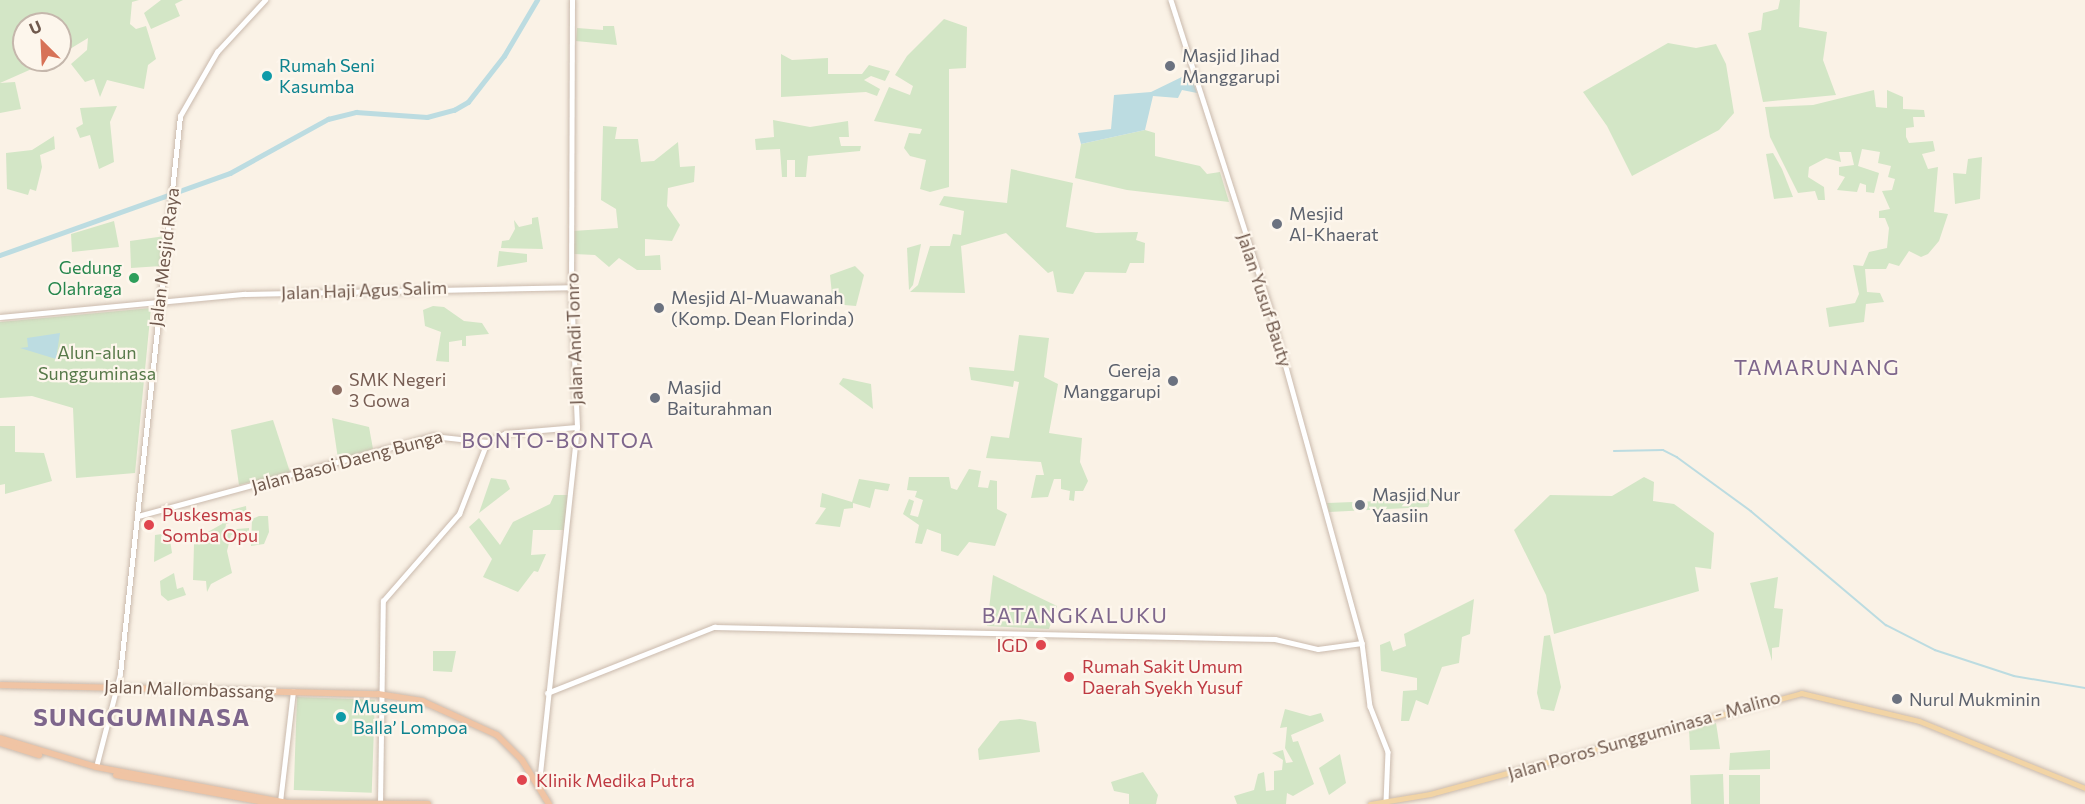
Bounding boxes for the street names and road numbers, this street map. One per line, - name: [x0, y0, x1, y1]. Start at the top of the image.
- street label: Jalan Mesjid Raya: [145, 186, 183, 328]
- street label: Jalan Yusuf Bauty: [1233, 230, 1297, 370]
- street label: Jalan Andi Tonro: [561, 272, 587, 406]
- street label: Jalan Haji Agus Salim: [281, 276, 447, 304]
- street label: Jalan Basoi Daeng Bunga: [249, 425, 445, 497]
- street label: Jalan Mallombassang: [103, 675, 275, 703]
- street label: Jalan Poros Sungguminasa - Malino: [1505, 686, 1783, 784]

